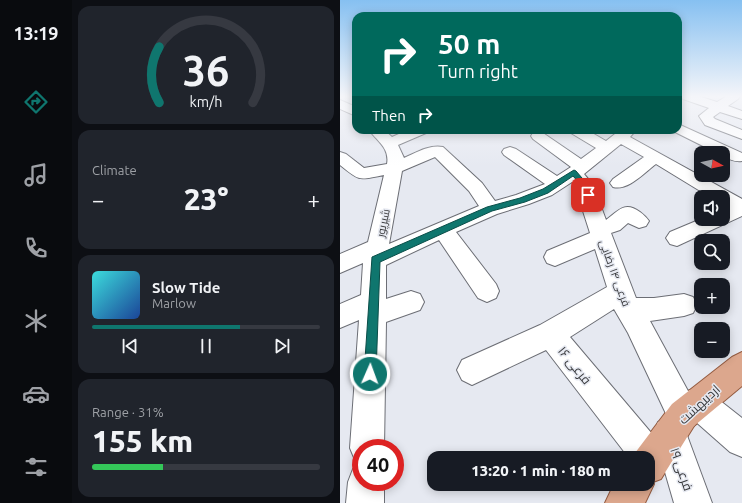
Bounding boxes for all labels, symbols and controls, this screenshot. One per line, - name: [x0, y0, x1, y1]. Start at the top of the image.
- text: 13:19: [13, 23, 59, 43]
- icon: right: [372, 28, 424, 80]
- text: 50 m: [438, 28, 500, 59]
- text: 36: [183, 47, 229, 94]
- text: Turn right: [438, 61, 518, 81]
- icon: directions: [22, 88, 50, 116]
- text: km/h: [190, 94, 222, 110]
- icon: right: [414, 104, 436, 126]
- text: Then: [372, 107, 406, 124]
- north arrow: [694, 146, 730, 182]
- map controls: [694, 146, 730, 358]
- icon: music: [22, 161, 50, 189]
- text: Climate: [92, 163, 137, 177]
- pin: [571, 178, 605, 212]
- text: 23°: [184, 182, 228, 216]
- icon: arrive: [577, 184, 599, 206]
- text: −: [92, 187, 104, 212]
- text: +: [308, 187, 320, 212]
- button: sound: [694, 190, 730, 226]
- street label: شیرپور: [374, 208, 393, 239]
- icon: phone: [22, 234, 50, 262]
- button: search: [694, 234, 730, 270]
- street label: فرعی ۱۴ رضایی: [596, 238, 633, 308]
- button: +: [694, 278, 730, 314]
- text: Slow Tide: [152, 279, 220, 296]
- text: Marlow: [152, 296, 196, 310]
- icon: climate: [22, 307, 50, 335]
- button: −: [694, 322, 730, 358]
- icon: previous: [119, 335, 141, 357]
- icon: pause: [195, 335, 217, 357]
- icon: next: [271, 335, 293, 357]
- street label: فرعی ۱۶: [555, 343, 594, 387]
- position arrow: [349, 353, 391, 395]
- icon: car: [22, 380, 50, 408]
- street label: اردیبهشت: [676, 382, 723, 427]
- text: Range · 31%: [92, 405, 164, 419]
- text: 155 km: [92, 424, 193, 458]
- speed limit sign: 40: [352, 439, 404, 491]
- street label: فرعی ۱۹: [667, 446, 696, 493]
- icon: filters: [22, 453, 50, 481]
- text: 13:20 · 1 min · 180 m: [471, 462, 611, 479]

